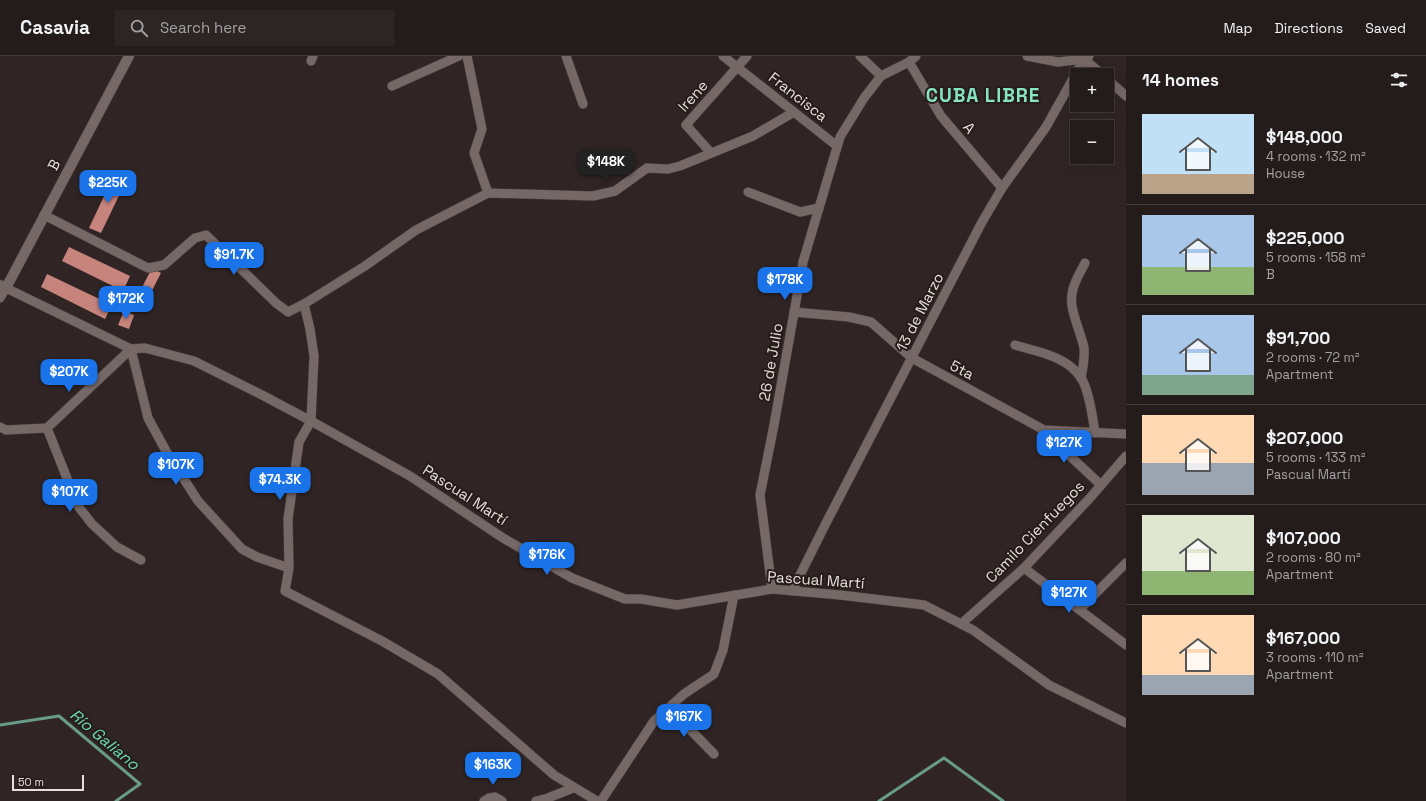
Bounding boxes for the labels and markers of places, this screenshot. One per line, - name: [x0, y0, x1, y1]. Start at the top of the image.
- pin: $148K: [578, 149, 634, 183]
- pin: $225K: [80, 170, 136, 204]
- pin: $91.7K: [201, 242, 267, 276]
- pin: $178K: [757, 267, 813, 301]
- pin: $172K: [98, 286, 154, 320]
- pin: $207K: [41, 359, 97, 393]
- pin: $127K: [1036, 430, 1092, 464]
- pin: $107K: [148, 452, 204, 486]
- pin: $74.3K: [247, 467, 313, 501]
- pin: $107K: [42, 479, 98, 513]
- pin: $176K: [519, 542, 575, 576]
- pin: $127K: [1041, 580, 1097, 614]
- pin: $167K: [656, 704, 712, 738]
- pin: $163K: [465, 752, 521, 786]

